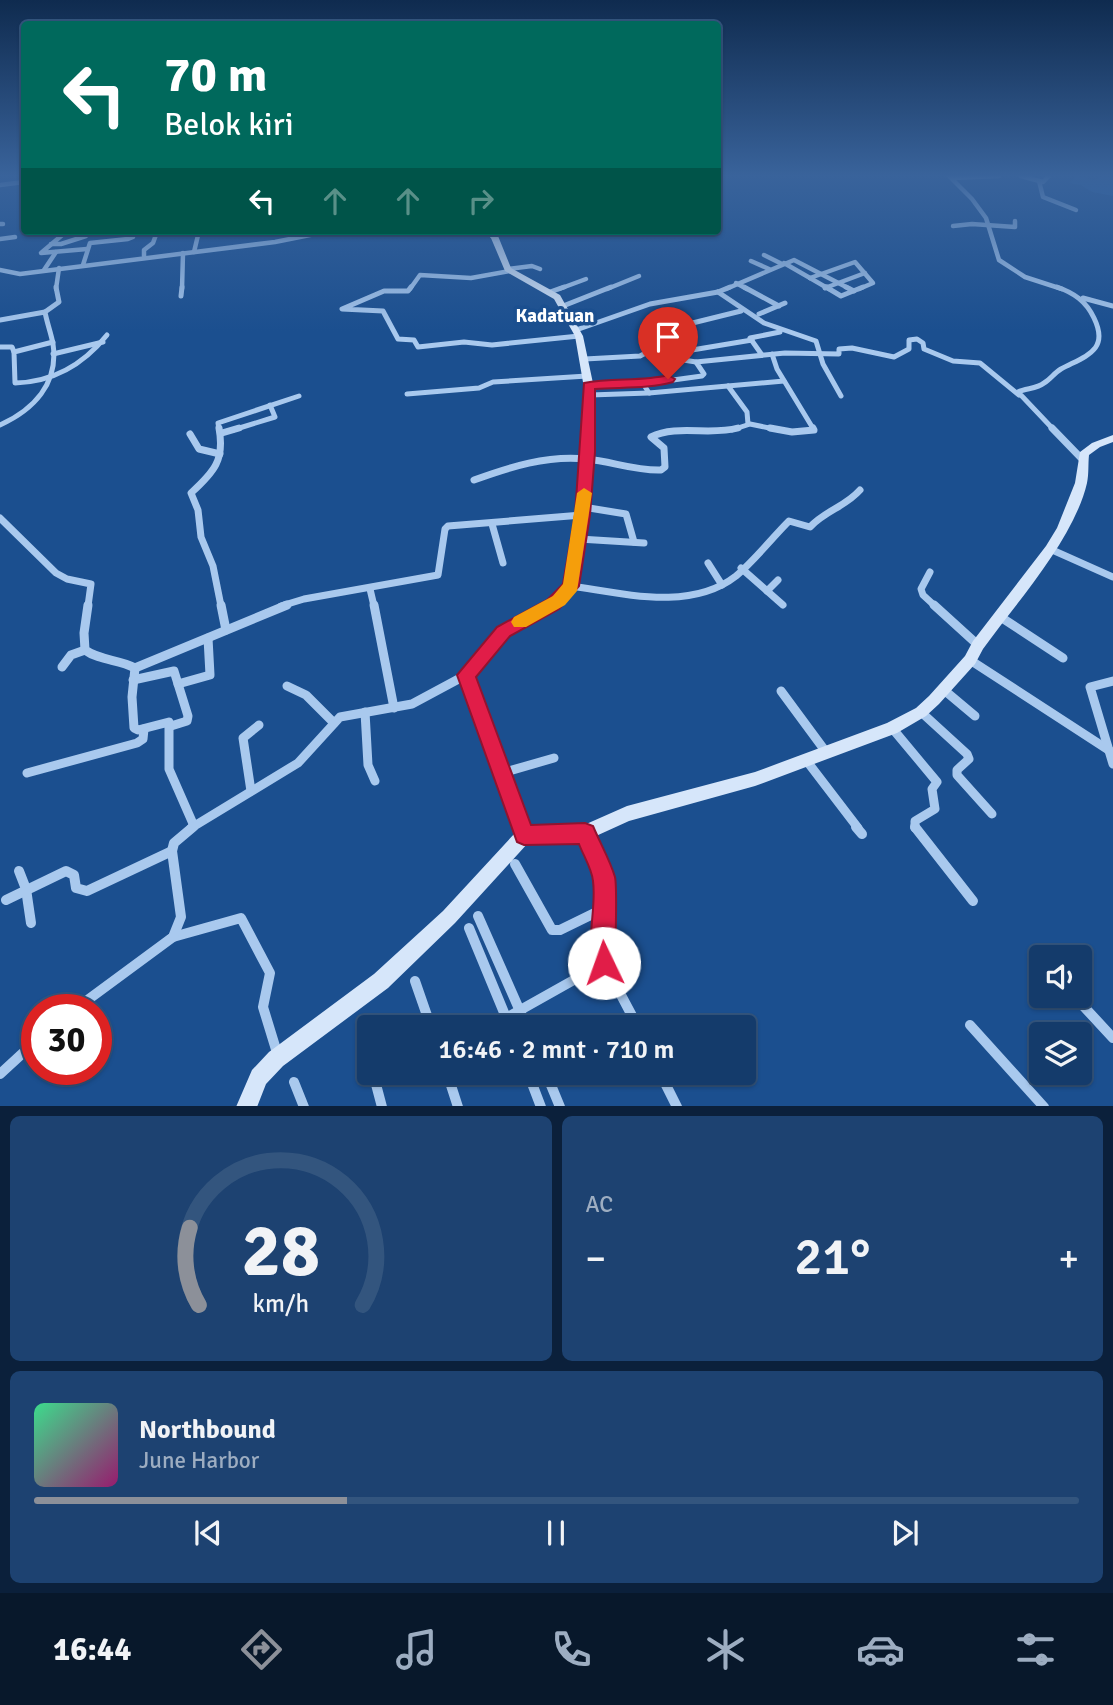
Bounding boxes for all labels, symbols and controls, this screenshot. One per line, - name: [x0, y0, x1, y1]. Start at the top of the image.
- text: 70 m: [164, 45, 267, 105]
- icon: left: [49, 49, 140, 140]
- text: Belok kiri: [164, 105, 294, 144]
- icon: left: [243, 182, 281, 220]
- icon: ahead: [316, 182, 354, 220]
- icon: ahead: [389, 182, 427, 220]
- icon: right: [462, 182, 500, 220]
- district label: Kadatuan: [516, 304, 594, 328]
- pin: [638, 307, 698, 379]
- icon: arrive: [649, 318, 687, 356]
- position arrow: [567, 926, 641, 1000]
- map controls: [1029, 945, 1092, 1085]
- button: sound: [1029, 945, 1092, 1008]
- speed limit sign: 30: [21, 994, 112, 1085]
- button: layers: [1029, 1022, 1092, 1085]
- text: 16:46 · 2 mnt · 710 m: [439, 1034, 674, 1066]
- text: AC: [586, 1190, 613, 1219]
- text: 28: [241, 1207, 320, 1296]
- text: 21°: [794, 1225, 870, 1289]
- text: −: [586, 1235, 606, 1282]
- text: +: [1058, 1235, 1079, 1282]
- text: km/h: [252, 1287, 309, 1318]
- text: Northbound: [139, 1414, 276, 1446]
- text: June Harbor: [139, 1446, 259, 1475]
- icon: previous: [189, 1514, 227, 1552]
- icon: pause: [537, 1514, 575, 1552]
- icon: next: [886, 1514, 924, 1552]
- icon: directions: [237, 1625, 286, 1674]
- icon: music: [392, 1625, 441, 1674]
- icon: phone: [547, 1625, 596, 1674]
- icon: climate: [701, 1625, 750, 1674]
- icon: car: [856, 1625, 905, 1674]
- icon: filters: [1011, 1625, 1060, 1674]
- text: 16:44: [53, 1630, 131, 1669]

